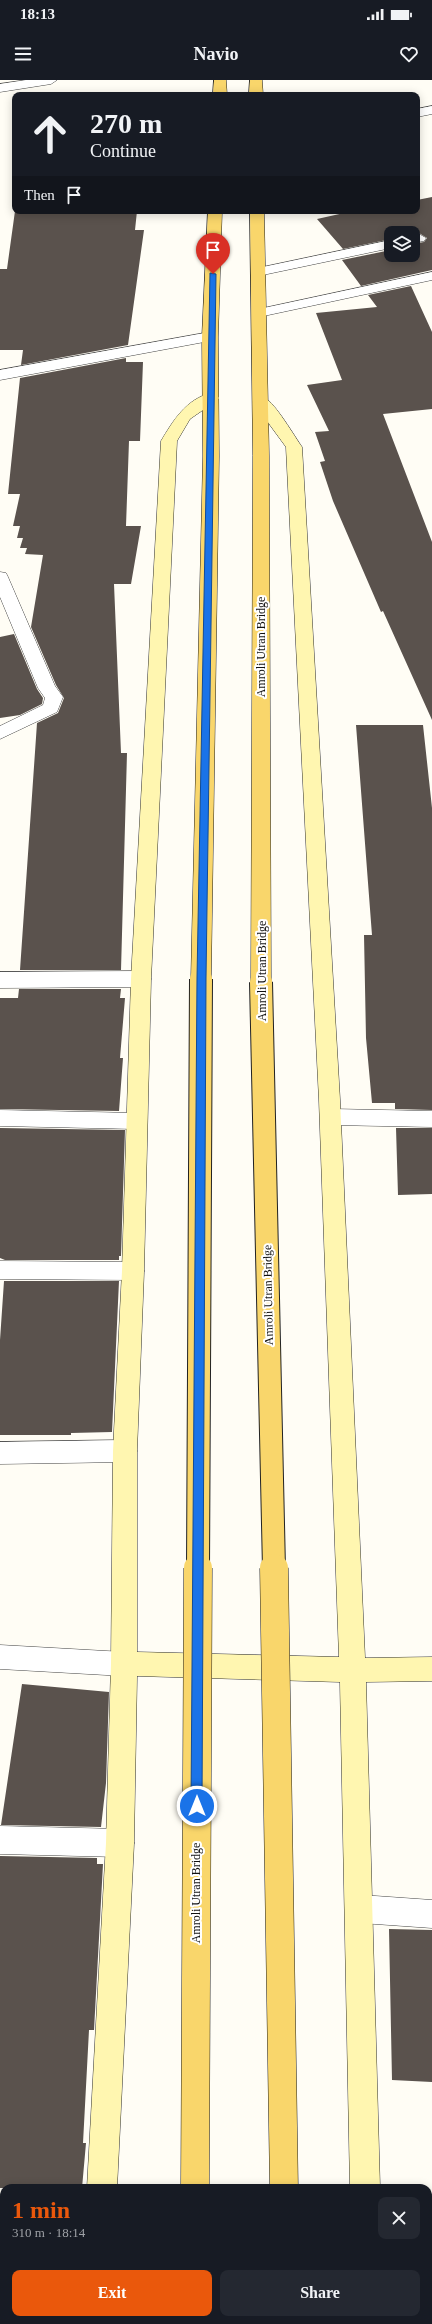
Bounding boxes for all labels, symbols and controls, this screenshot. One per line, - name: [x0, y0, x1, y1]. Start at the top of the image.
- text: 18:13: [20, 6, 55, 22]
- icon: menu: [12, 43, 34, 65]
- icon: heart: [398, 43, 420, 65]
- text: Navio: [194, 44, 239, 64]
- icon: ahead: [24, 108, 76, 160]
- text: 270 m: [90, 108, 162, 139]
- text: Continue: [90, 141, 156, 161]
- icon: arrive: [63, 184, 85, 206]
- text: Then: [24, 187, 55, 203]
- map controls: [384, 226, 420, 262]
- button: layers: [384, 226, 420, 262]
- pin: [196, 233, 230, 274]
- icon: arrive: [202, 239, 224, 261]
- street label: Amroli Utran Bridge: [254, 597, 268, 697]
- street label: Amroli Utran Bridge: [255, 921, 269, 1021]
- street label: Amroli Utran Bridge: [260, 1245, 276, 1345]
- position arrow: [176, 1785, 218, 1827]
- street label: Amroli Utran Bridge: [189, 1843, 203, 1943]
- text: 1 min: [12, 2197, 70, 2223]
- button: close: [378, 2197, 420, 2239]
- text: 310 m · 18:14: [12, 2225, 85, 2240]
- button: Exit: [12, 2270, 212, 2316]
- button: Share: [220, 2270, 420, 2316]

